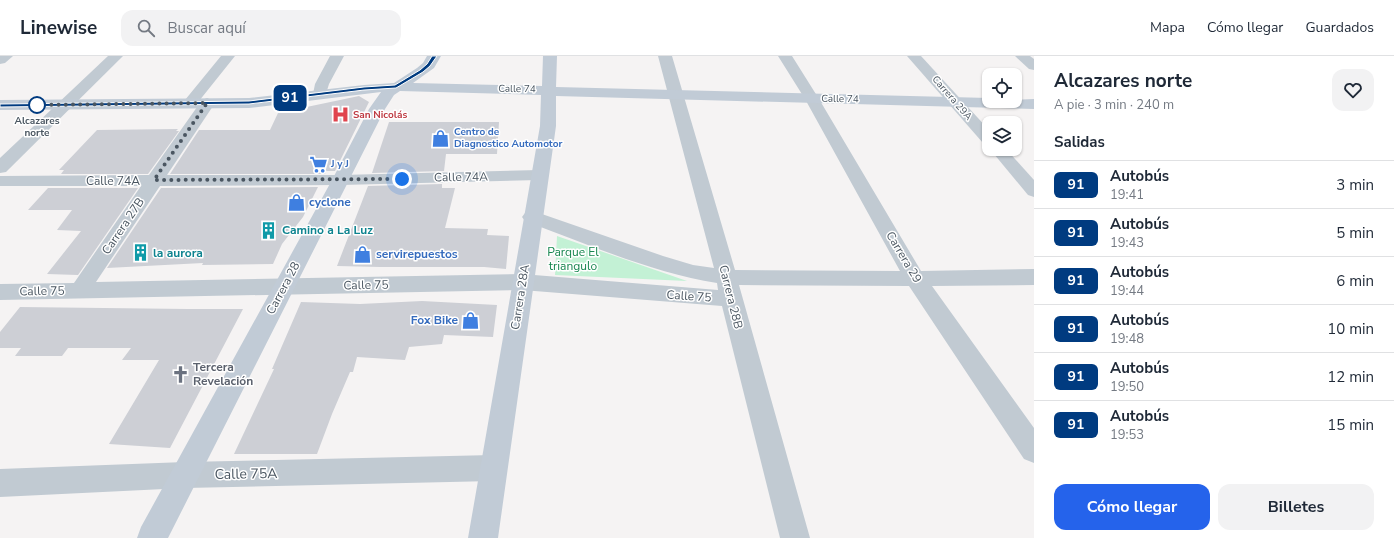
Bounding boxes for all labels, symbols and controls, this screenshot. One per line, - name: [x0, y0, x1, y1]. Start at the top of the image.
- search box: [121, 10, 401, 46]
- text: Linewise: [20, 15, 97, 41]
- icon: search: [135, 17, 157, 39]
- text: Buscar aquí: [167, 18, 246, 38]
- text: Mapa: [1150, 18, 1185, 37]
- text: Cómo llegar: [1207, 18, 1283, 37]
- text: Guardados: [1305, 18, 1374, 37]
- map controls: [982, 68, 1022, 156]
- button: locate: [982, 68, 1022, 108]
- text: Alcazares norte: [1054, 68, 1192, 94]
- button: heart: [1332, 69, 1374, 111]
- street label: Carrera 29A: [929, 73, 976, 124]
- street label: Calle 74: [498, 82, 536, 96]
- line badge: 91: [272, 85, 308, 111]
- text: 91: [282, 88, 298, 107]
- street label: Calle 74: [821, 92, 859, 106]
- marker: Alcazares norte: [28, 96, 46, 114]
- text: A pie · 3 min · 240 m: [1054, 96, 1174, 114]
- hospital icon: San Nicolás: [330, 105, 350, 125]
- place label: San Nicolás: [353, 108, 407, 122]
- place label: Alcazares norte: [14, 114, 60, 140]
- button: layers: [982, 116, 1022, 156]
- place label: Centro de Diagnostico Automotor: [454, 125, 562, 151]
- shop icon: Centro de Diagnostico Automotor: [431, 128, 451, 148]
- text: Salidas: [1054, 132, 1105, 152]
- supermarket icon: J y J: [308, 154, 328, 174]
- place label: J y J: [330, 157, 349, 171]
- text: Autobús: [1110, 166, 1169, 186]
- your location: [392, 169, 412, 189]
- street label: Calle 74A: [434, 169, 488, 185]
- street label: Calle 74A: [86, 173, 140, 189]
- text: 91: [1068, 175, 1084, 194]
- text: 3 min: [1336, 175, 1374, 195]
- text: 19:41: [1110, 186, 1144, 204]
- shop icon: cyclone: [286, 192, 306, 212]
- street label: Carrera 27B: [98, 194, 148, 258]
- place label: cyclone: [309, 194, 351, 210]
- text: Autobús: [1110, 214, 1169, 234]
- building icon: Camino a La Luz: [259, 220, 279, 240]
- place label: Camino a La Luz: [282, 222, 373, 238]
- text: 91: [1068, 223, 1084, 242]
- text: 5 min: [1336, 223, 1374, 243]
- street label: Carrera 29: [882, 228, 926, 286]
- text: 19:43: [1110, 234, 1144, 252]
- building icon: la aurora: [130, 243, 150, 263]
- shop icon: servirepuestos: [353, 244, 373, 264]
- park label: Parque El triangulo: [547, 244, 599, 274]
- place label: la aurora: [153, 245, 203, 261]
- place label: servirepuestos: [376, 246, 458, 262]
- street label: Carrera 28: [263, 259, 303, 317]
- text: Autobús: [1110, 262, 1169, 282]
- street label: Carrera 28A: [507, 263, 533, 331]
- street label: Carrera 28B: [715, 263, 747, 331]
- text: 91: [1068, 271, 1084, 290]
- text: 6 min: [1336, 271, 1374, 291]
- street label: Calle 75: [343, 277, 389, 293]
- text: 19:44: [1110, 282, 1144, 300]
- street label: Calle 75: [19, 283, 65, 299]
- street label: Calle 75: [666, 286, 712, 306]
- shop icon: Fox Bike: [461, 310, 481, 330]
- text: Autobús: [1110, 310, 1169, 330]
- place label: Fox Bike: [411, 312, 458, 328]
- text: 91: [1068, 319, 1084, 338]
- text: 10 min: [1327, 319, 1374, 339]
- text: 19:48: [1110, 330, 1144, 348]
- text: Autobús: [1110, 358, 1169, 378]
- place label: Tercera Revelación: [193, 359, 253, 389]
- church icon: Tercera Revelación: [170, 364, 190, 384]
- text: 91: [1068, 367, 1084, 386]
- text: 12 min: [1327, 367, 1374, 387]
- text: 19:50: [1110, 378, 1144, 396]
- text: Autobús: [1110, 406, 1169, 426]
- text: 91: [1068, 415, 1084, 434]
- text: 15 min: [1327, 415, 1374, 435]
- text: 19:53: [1110, 426, 1144, 444]
- street label: Calle 75A: [214, 464, 278, 484]
- button: Cómo llegar: [1054, 484, 1210, 530]
- button: Billetes: [1218, 484, 1374, 530]

